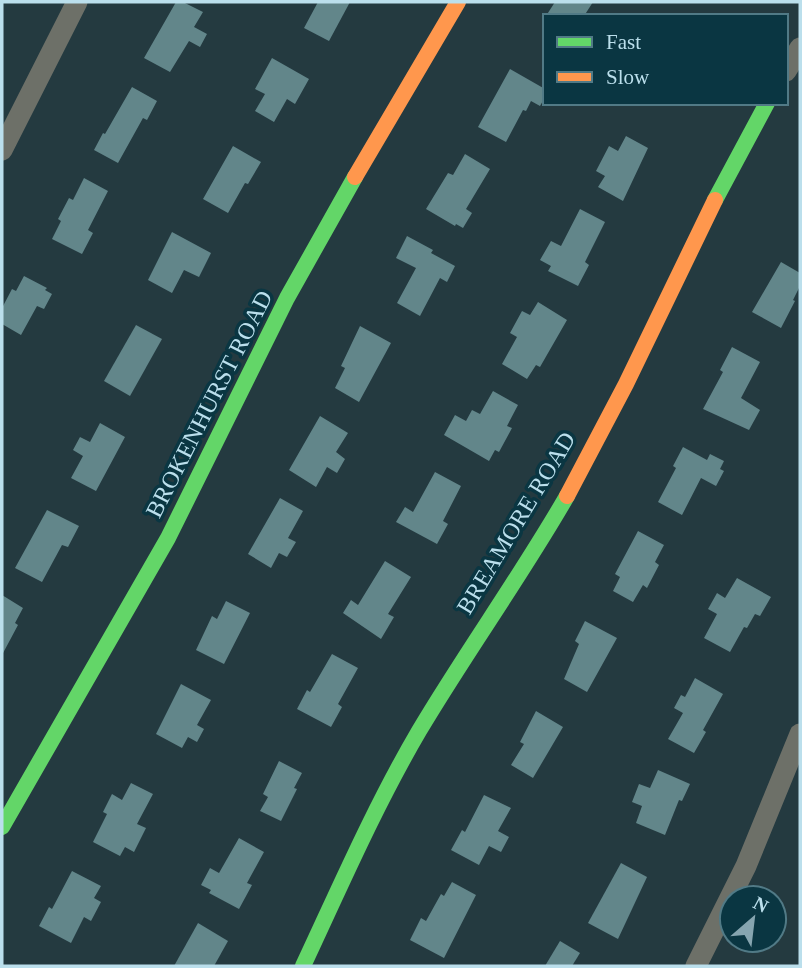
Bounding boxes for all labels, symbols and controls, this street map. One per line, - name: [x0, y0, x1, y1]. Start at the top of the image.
- legend: [543, 14, 788, 105]
- text: Fast: [606, 30, 641, 54]
- text: Slow: [606, 65, 650, 89]
- street label: BROKENHURST ROAD: [140, 286, 278, 522]
- street label: BREAMORE ROAD: [451, 427, 581, 619]
- north arrow: [718, 884, 788, 954]
- text: N: [750, 892, 772, 917]

